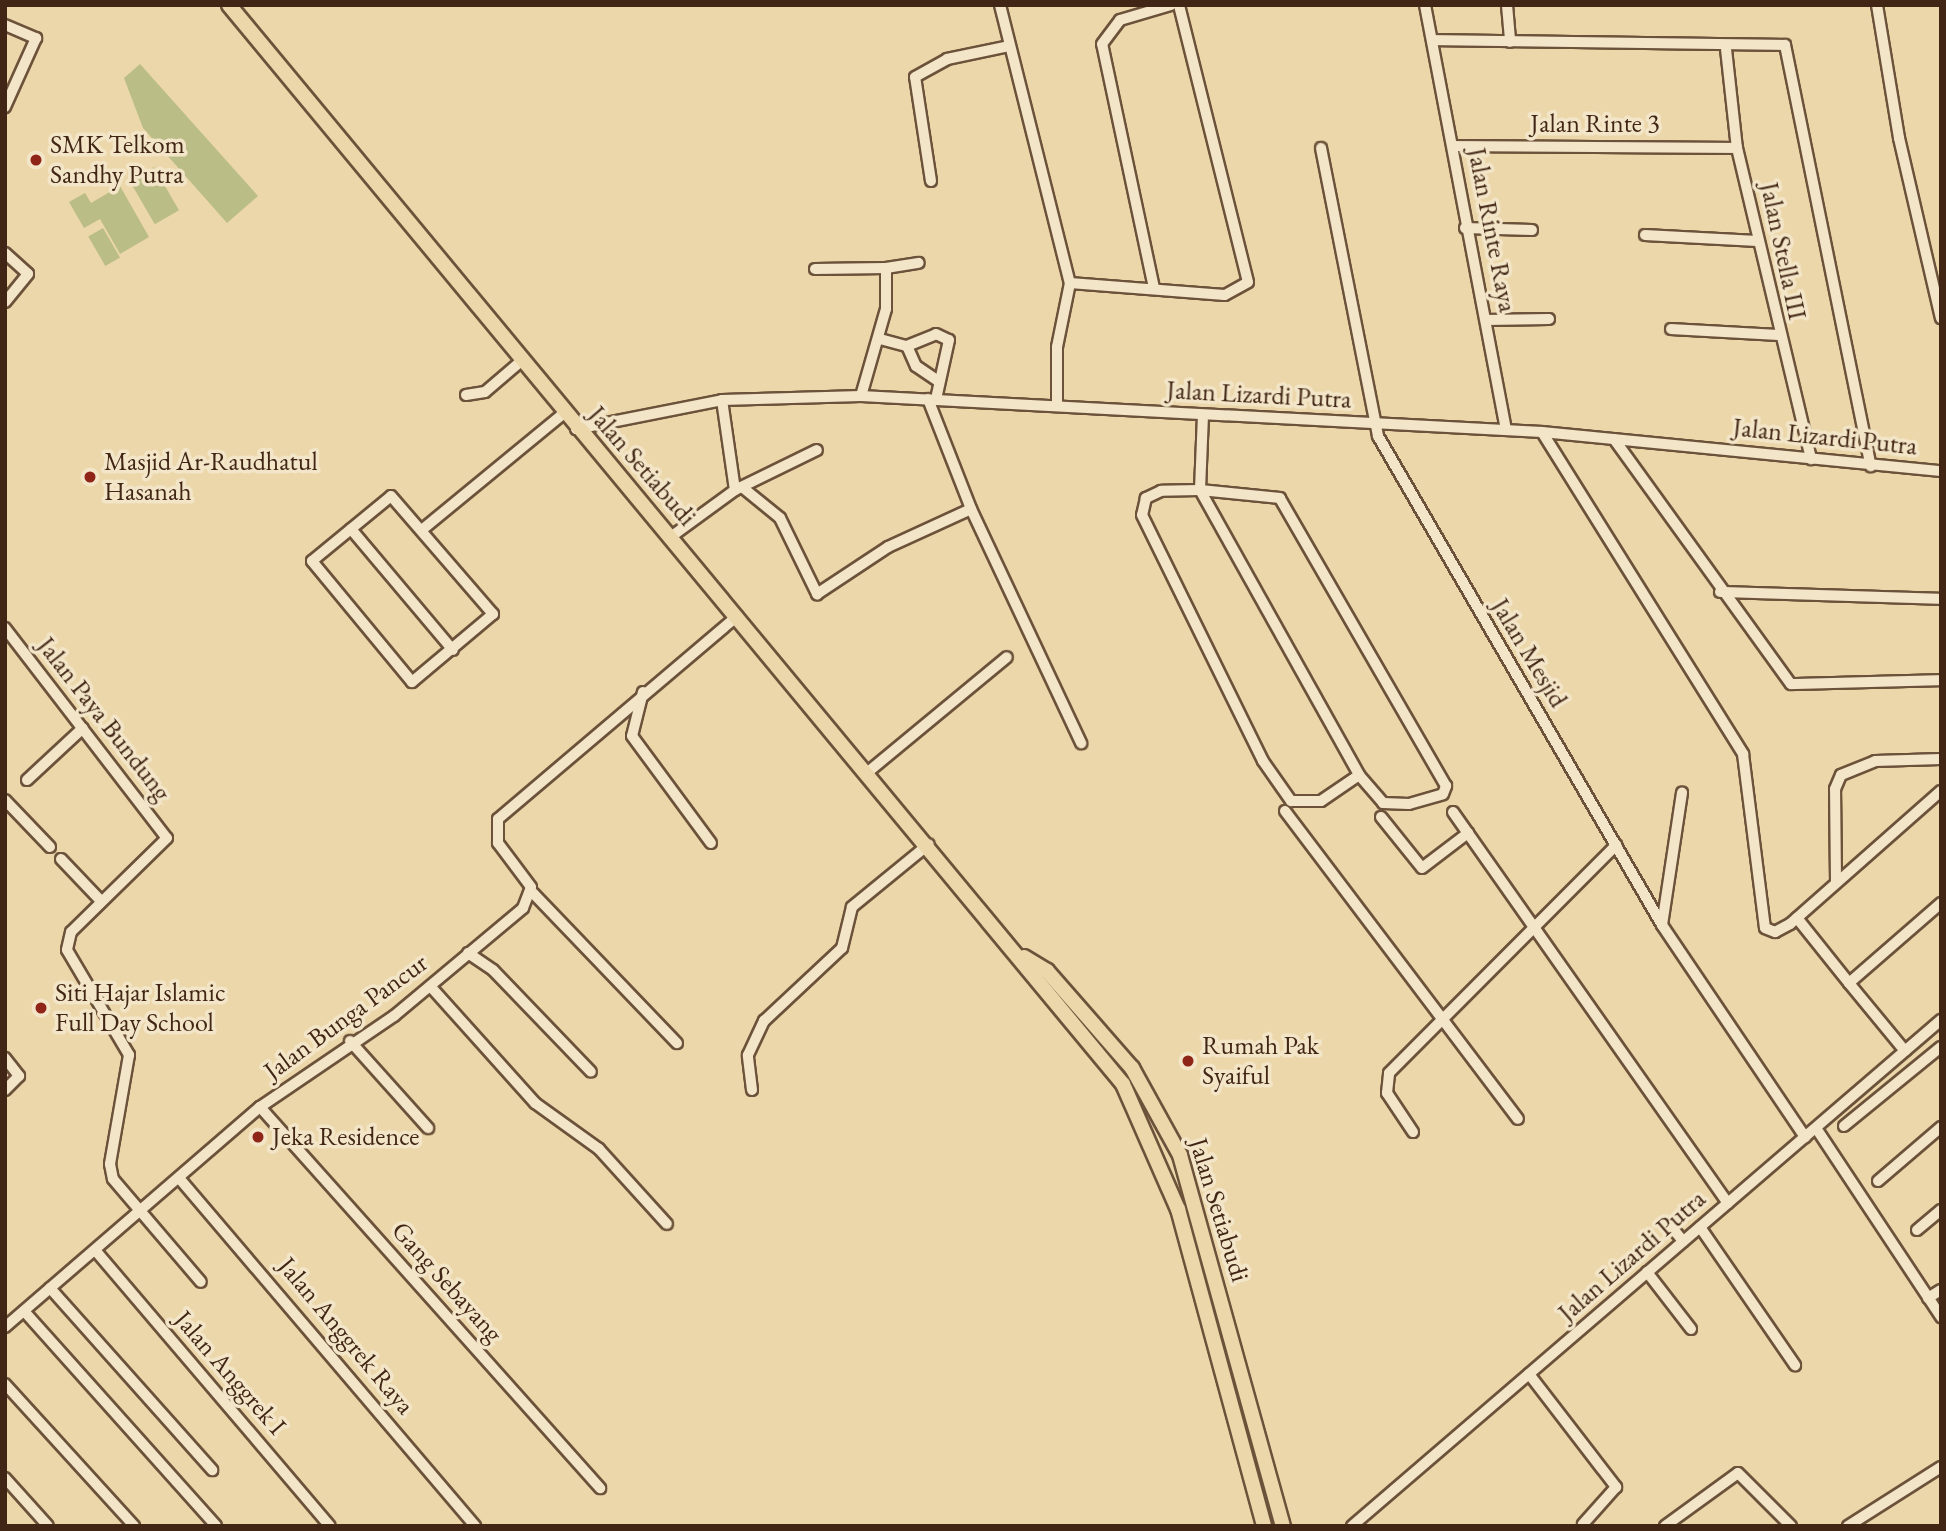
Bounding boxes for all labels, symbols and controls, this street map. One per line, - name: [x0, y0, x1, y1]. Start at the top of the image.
- street label: Jalan Rinte 3: [1530, 108, 1660, 140]
- place label: SMK Telkom Sandhy Putra: [50, 129, 185, 190]
- street label: Jalan Rinte Raya: [1461, 145, 1523, 315]
- marker: SMK Telkom Sandhy Putra: [28, 152, 44, 168]
- street label: Jalan Stella III: [1753, 179, 1813, 323]
- street label: Jalan Lizardi Putra: [1166, 375, 1352, 415]
- street label: Jalan Setiabudi: [582, 400, 702, 532]
- street label: Jalan Lizardi Putra: [1731, 412, 1919, 462]
- place label: Masjid Ar-Raudhatul Hasanah: [104, 446, 318, 508]
- marker: Masjid Ar-Raudhatul Hasanah: [82, 469, 98, 485]
- street label: Jalan Mesjid: [1484, 593, 1574, 713]
- street label: Jalan Paya Bundung: [30, 631, 178, 807]
- street label: Jalan Bunga Pancur: [258, 947, 434, 1087]
- place label: Siti Hajar Islamic Full Day School: [55, 977, 226, 1038]
- marker: Siti Hajar Islamic Full Day School: [33, 1000, 49, 1016]
- place label: Rumah Pak Syaiful: [1202, 1030, 1319, 1092]
- marker: Rumah Pak Syaiful: [1180, 1053, 1196, 1069]
- place label: Jeka Residence: [272, 1121, 419, 1153]
- marker: Jeka Residence: [250, 1129, 266, 1145]
- street label: Jalan Setiabudi: [1182, 1134, 1256, 1286]
- street label: Jalan Lizardi Putra: [1552, 1183, 1712, 1329]
- street label: Gang Sebayang: [385, 1215, 509, 1349]
- street label: Jalan Anggrek Raya: [271, 1251, 421, 1421]
- street label: Jalan Anggrek I: [168, 1305, 292, 1441]

